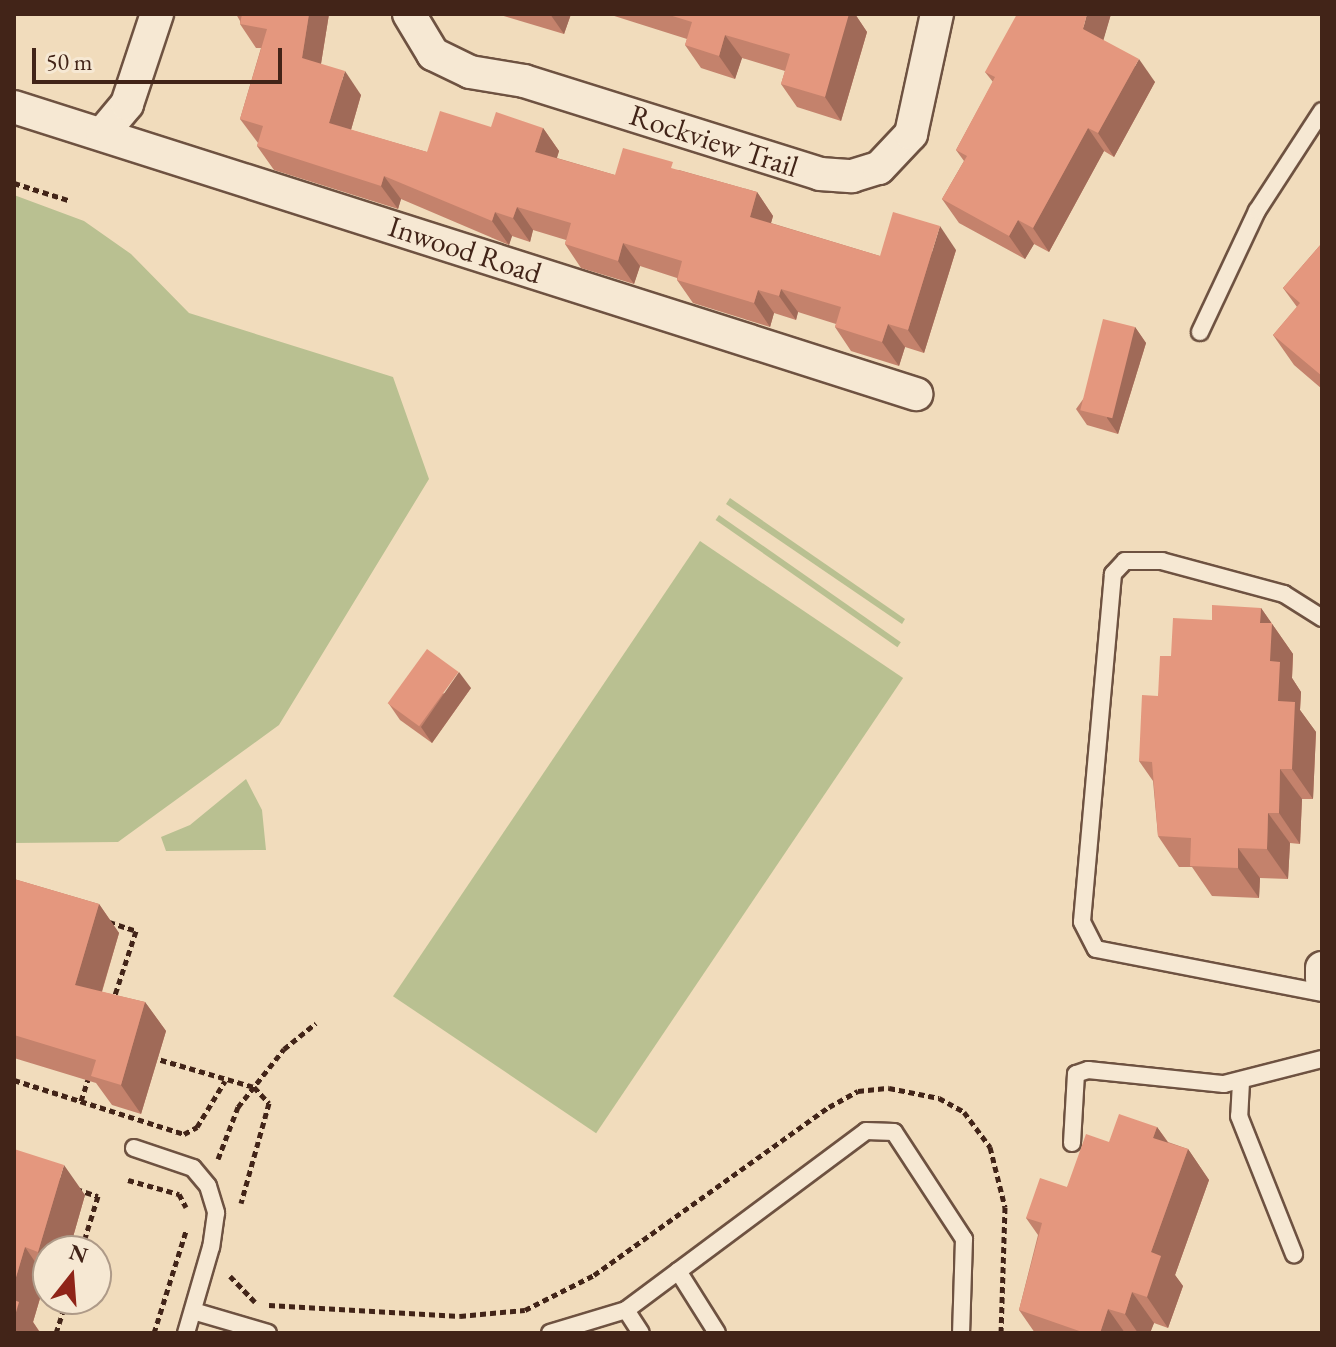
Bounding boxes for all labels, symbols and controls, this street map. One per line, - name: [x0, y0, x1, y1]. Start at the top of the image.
- scale bar: [36, 32, 286, 82]
- text: 50 m: [46, 46, 93, 77]
- street label: Rockview Trail: [625, 97, 803, 185]
- street label: Inwood Road: [384, 208, 546, 292]
- north arrow: [32, 1235, 112, 1315]
- text: N: [66, 1237, 91, 1270]

